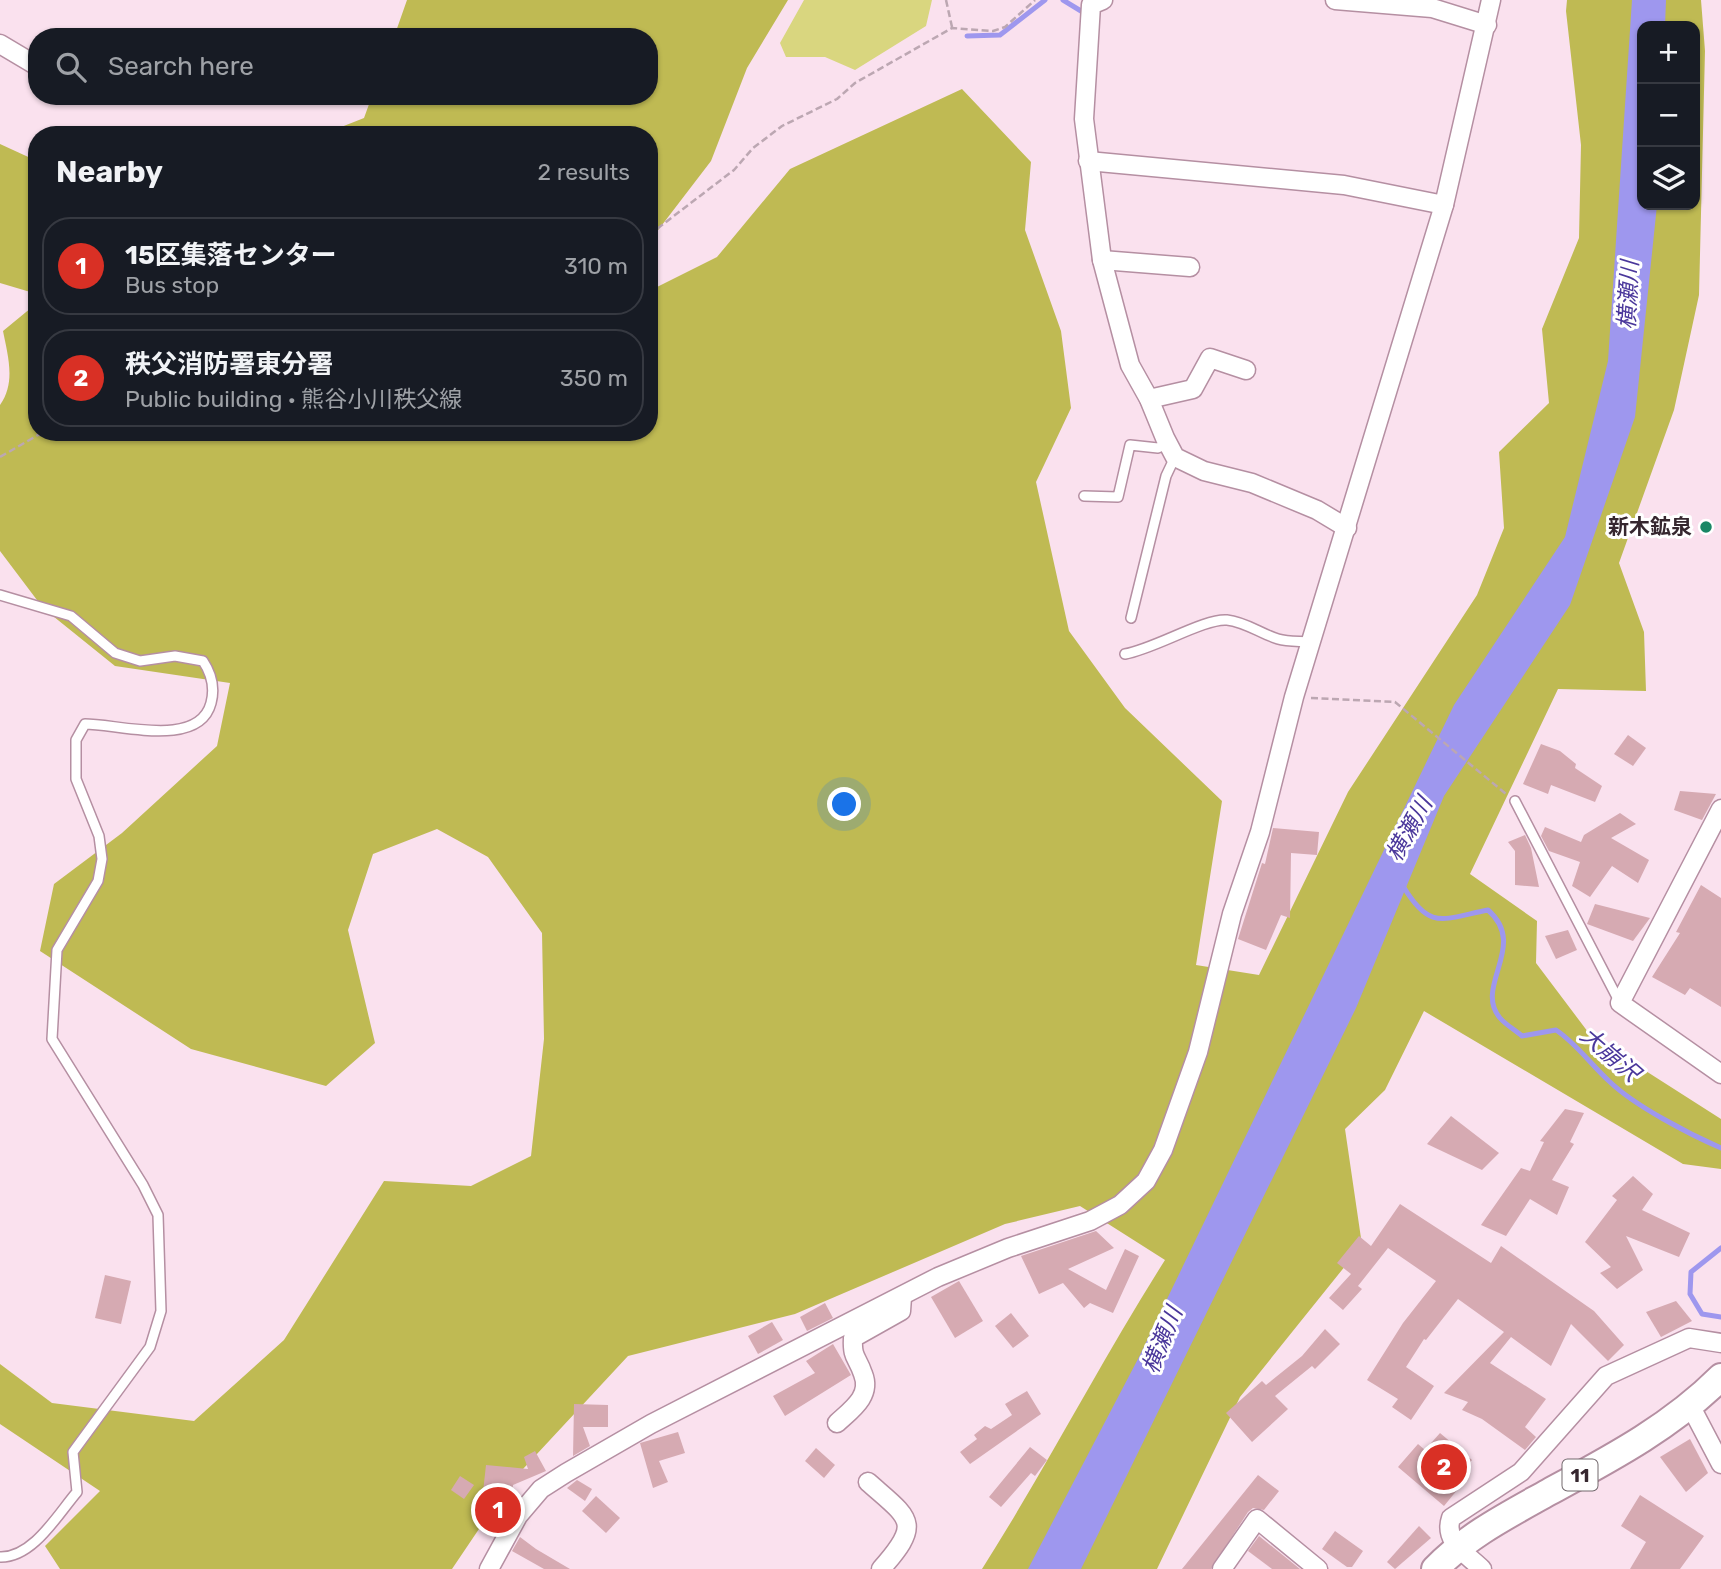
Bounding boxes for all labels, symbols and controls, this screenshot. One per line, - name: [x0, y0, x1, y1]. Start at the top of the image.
- map controls: [1637, 21, 1700, 210]
- button: +: [1637, 21, 1700, 84]
- search box: [28, 28, 658, 105]
- icon: search: [52, 48, 90, 86]
- text: Search here: [108, 51, 254, 82]
- button: −: [1637, 84, 1700, 147]
- button: layers: [1637, 147, 1700, 210]
- text: Nearby: [56, 154, 163, 190]
- text: 2 results: [538, 158, 630, 186]
- text: 15区集落センター: [125, 240, 337, 271]
- text: 1: [75, 252, 87, 280]
- text: 310 m: [564, 252, 628, 280]
- water label: 横瀬川: [1612, 257, 1644, 330]
- text: Bus stop: [125, 271, 219, 299]
- text: 秩父消防署東分署: [125, 349, 333, 380]
- text: 2: [74, 364, 88, 392]
- text: 350 m: [560, 364, 628, 392]
- text: Public building · 熊谷小川秩父線: [125, 385, 462, 413]
- place label: 新木鉱泉: [1608, 514, 1692, 539]
- marker: 新木鉱泉: [1698, 519, 1714, 535]
- your location: [827, 787, 861, 821]
- water label: 横瀬川: [1380, 789, 1439, 866]
- water label: 大崩沢: [1575, 1021, 1647, 1089]
- water label: 横瀬川: [1136, 1300, 1189, 1377]
- pin: 2: [1421, 1441, 1467, 1493]
- road number: 11: [1562, 1460, 1598, 1490]
- pin: 1: [475, 1484, 521, 1536]

